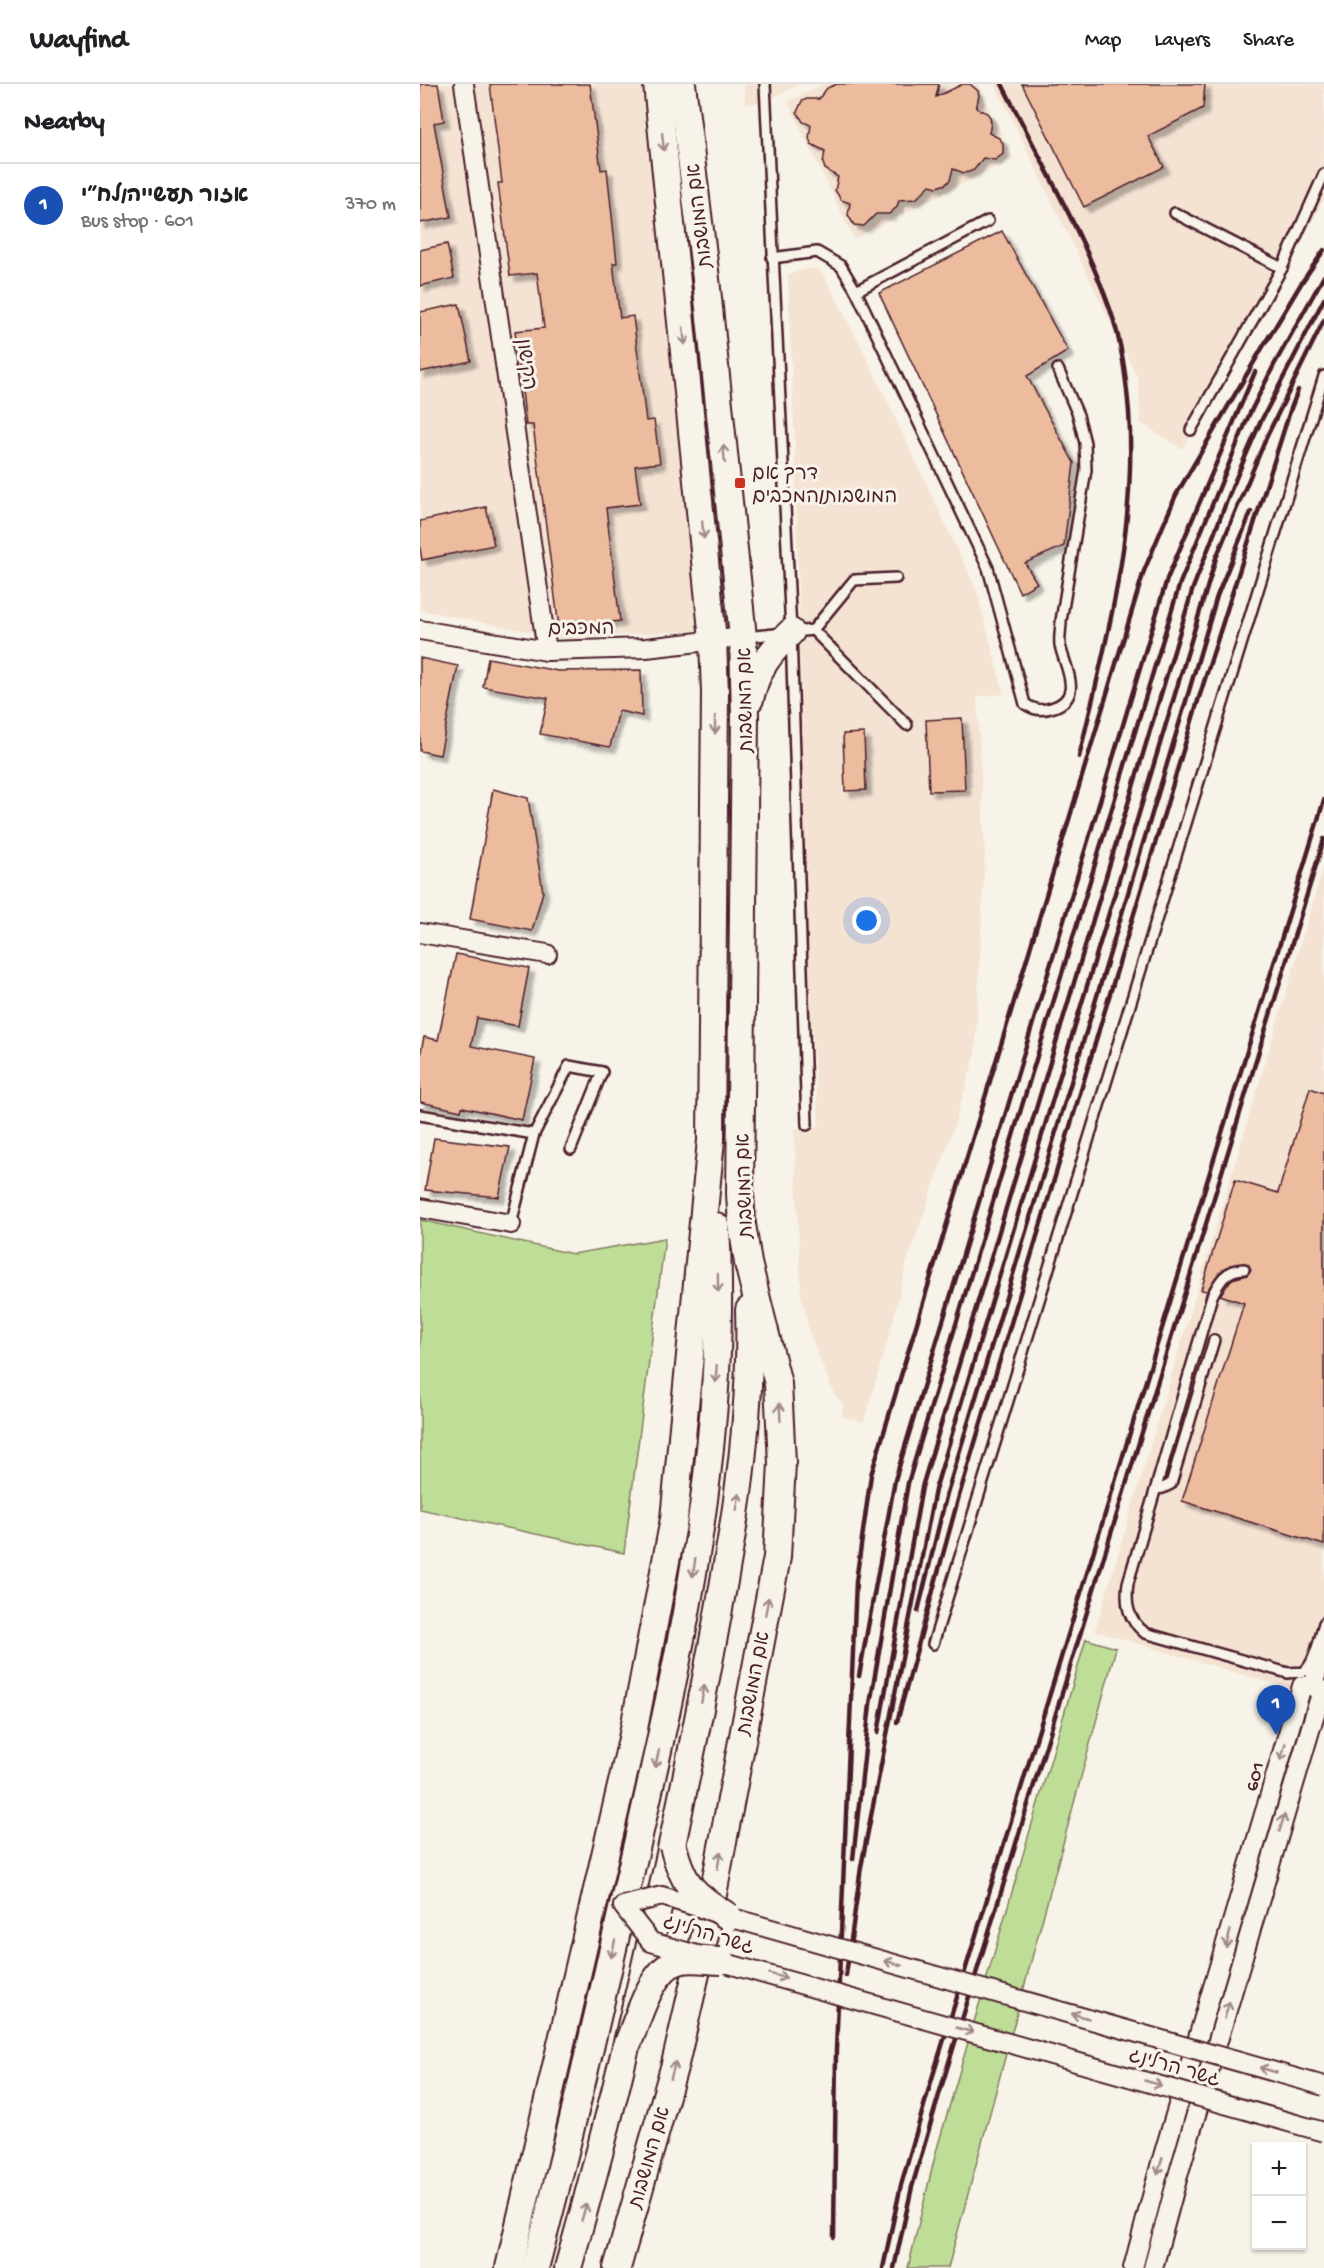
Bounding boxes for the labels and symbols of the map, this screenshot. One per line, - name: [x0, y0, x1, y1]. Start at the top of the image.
- one-way arrow: [658, 132, 669, 152]
- street label: אם המושבות: [684, 162, 719, 270]
- one-way arrow: [678, 326, 689, 346]
- street label: הקישון: [510, 337, 540, 392]
- one-way arrow: [718, 444, 729, 464]
- place label: דרך אם המושבות/המכבים: [752, 464, 897, 510]
- marker: דרך אם המושבות/המכבים: [733, 476, 747, 490]
- one-way arrow: [698, 520, 709, 540]
- street label: המכבים: [547, 618, 615, 643]
- street label: אם המושבות: [735, 647, 760, 754]
- one-way arrow: [709, 714, 721, 734]
- your location: [852, 906, 881, 935]
- street label: אם המושבות: [733, 1133, 760, 1240]
- one-way arrow: [712, 1272, 724, 1292]
- one-way arrow: [711, 1363, 722, 1383]
- one-way arrow: [774, 1403, 785, 1423]
- one-way arrow: [733, 1493, 744, 1513]
- one-way arrow: [689, 1557, 700, 1577]
- one-way arrow: [762, 1597, 773, 1616]
- street label: אם המושבות: [734, 1630, 777, 1738]
- one-way arrow: [698, 1685, 709, 1705]
- pin: 1: [1256, 1686, 1296, 1735]
- one-way arrow: [1277, 1742, 1288, 1761]
- one-way arrow: [650, 1749, 662, 1768]
- street label: 601: [1241, 1760, 1271, 1794]
- one-way arrow: [1277, 1814, 1288, 1833]
- one-way arrow: [714, 1850, 725, 1870]
- street label: גשר הרלינג: [660, 1910, 757, 1961]
- one-way arrow: [1222, 1929, 1233, 1948]
- one-way arrow: [606, 1939, 618, 1958]
- one-way arrow: [884, 1957, 903, 1968]
- one-way arrow: [768, 1971, 787, 1983]
- one-way arrow: [1222, 2001, 1233, 2020]
- one-way arrow: [1071, 2010, 1090, 2021]
- one-way arrow: [956, 2025, 975, 2036]
- street label: גשר הרלינג: [1126, 2043, 1223, 2093]
- one-way arrow: [668, 2061, 679, 2080]
- one-way arrow: [1259, 2064, 1278, 2075]
- one-way arrow: [1143, 2078, 1162, 2090]
- street label: אם המושבות: [626, 2104, 677, 2213]
- one-way arrow: [1154, 2156, 1165, 2175]
- one-way arrow: [579, 2203, 590, 2222]

